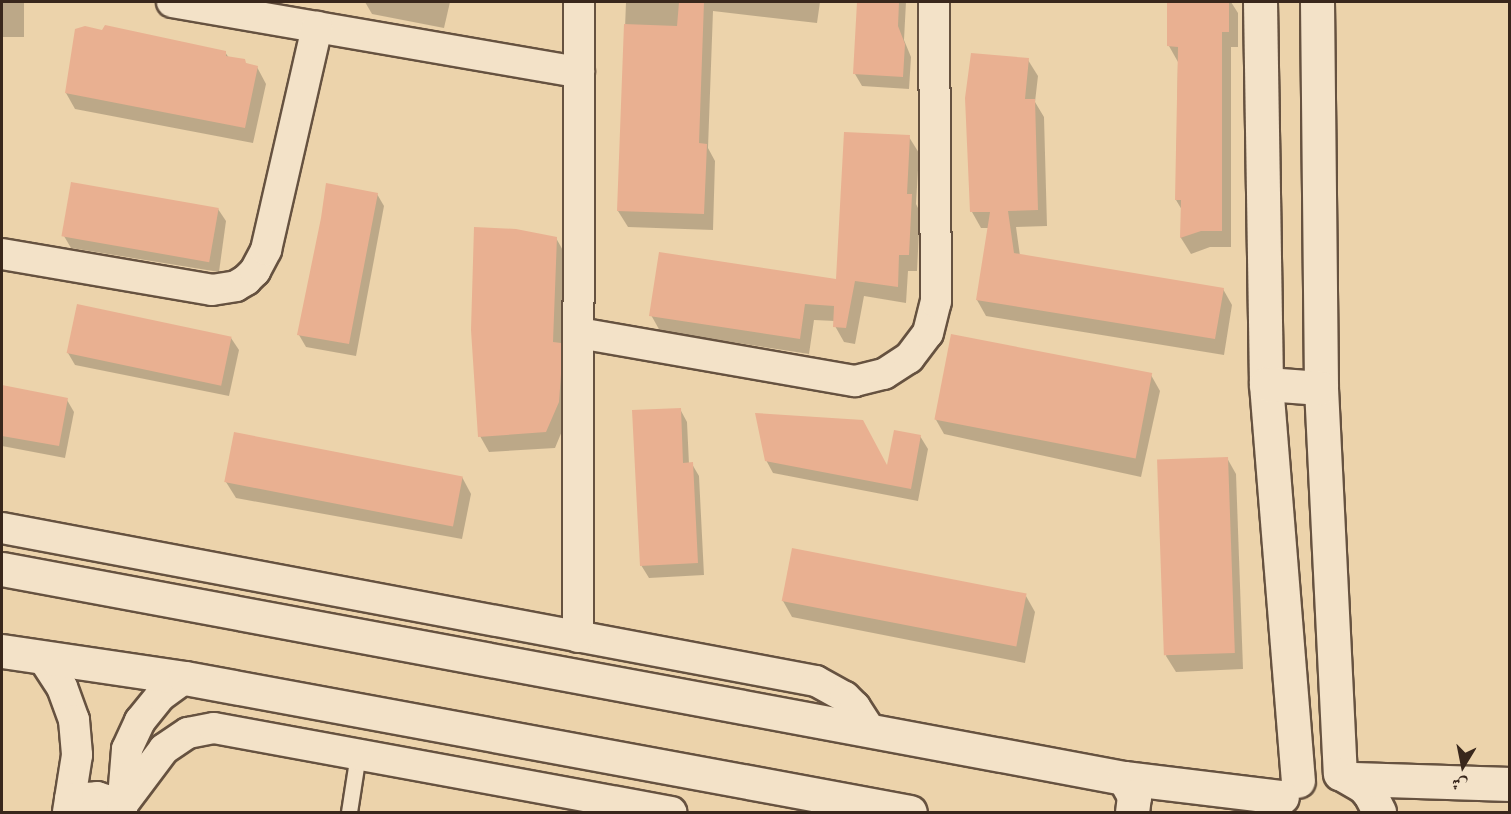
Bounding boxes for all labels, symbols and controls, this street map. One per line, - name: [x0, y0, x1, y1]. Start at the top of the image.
- north arrow: [1433, 736, 1493, 796]
- text: ش: [1450, 772, 1470, 796]

